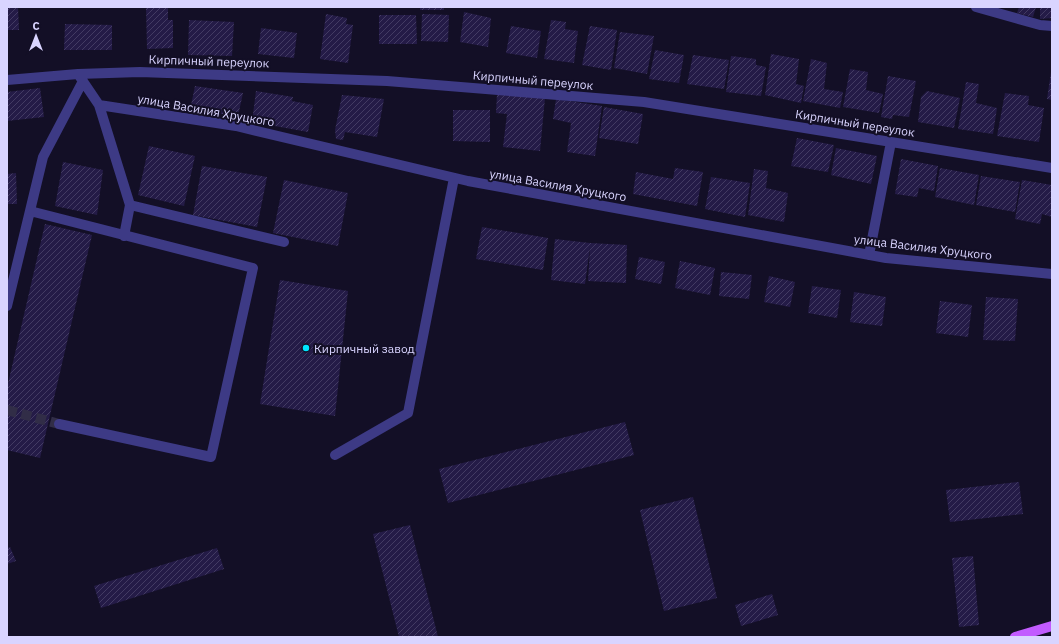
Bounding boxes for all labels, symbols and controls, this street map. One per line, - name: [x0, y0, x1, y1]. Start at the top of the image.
- north arrow: [16, 16, 56, 56]
- text: С: [32, 19, 40, 33]
- street label: Кирпичный переулок: [148, 51, 270, 71]
- street label: Кирпичный переулок: [472, 67, 594, 93]
- street label: улица Василия Хруцкого: [136, 91, 276, 129]
- street label: Кирпичный переулок: [794, 106, 916, 140]
- street label: улица Василия Хруцкого: [488, 166, 628, 204]
- street label: улица Василия Хруцкого: [853, 231, 993, 263]
- place label: Кирпичный завод: [314, 341, 415, 356]
- marker: Кирпичный завод: [301, 343, 311, 353]

